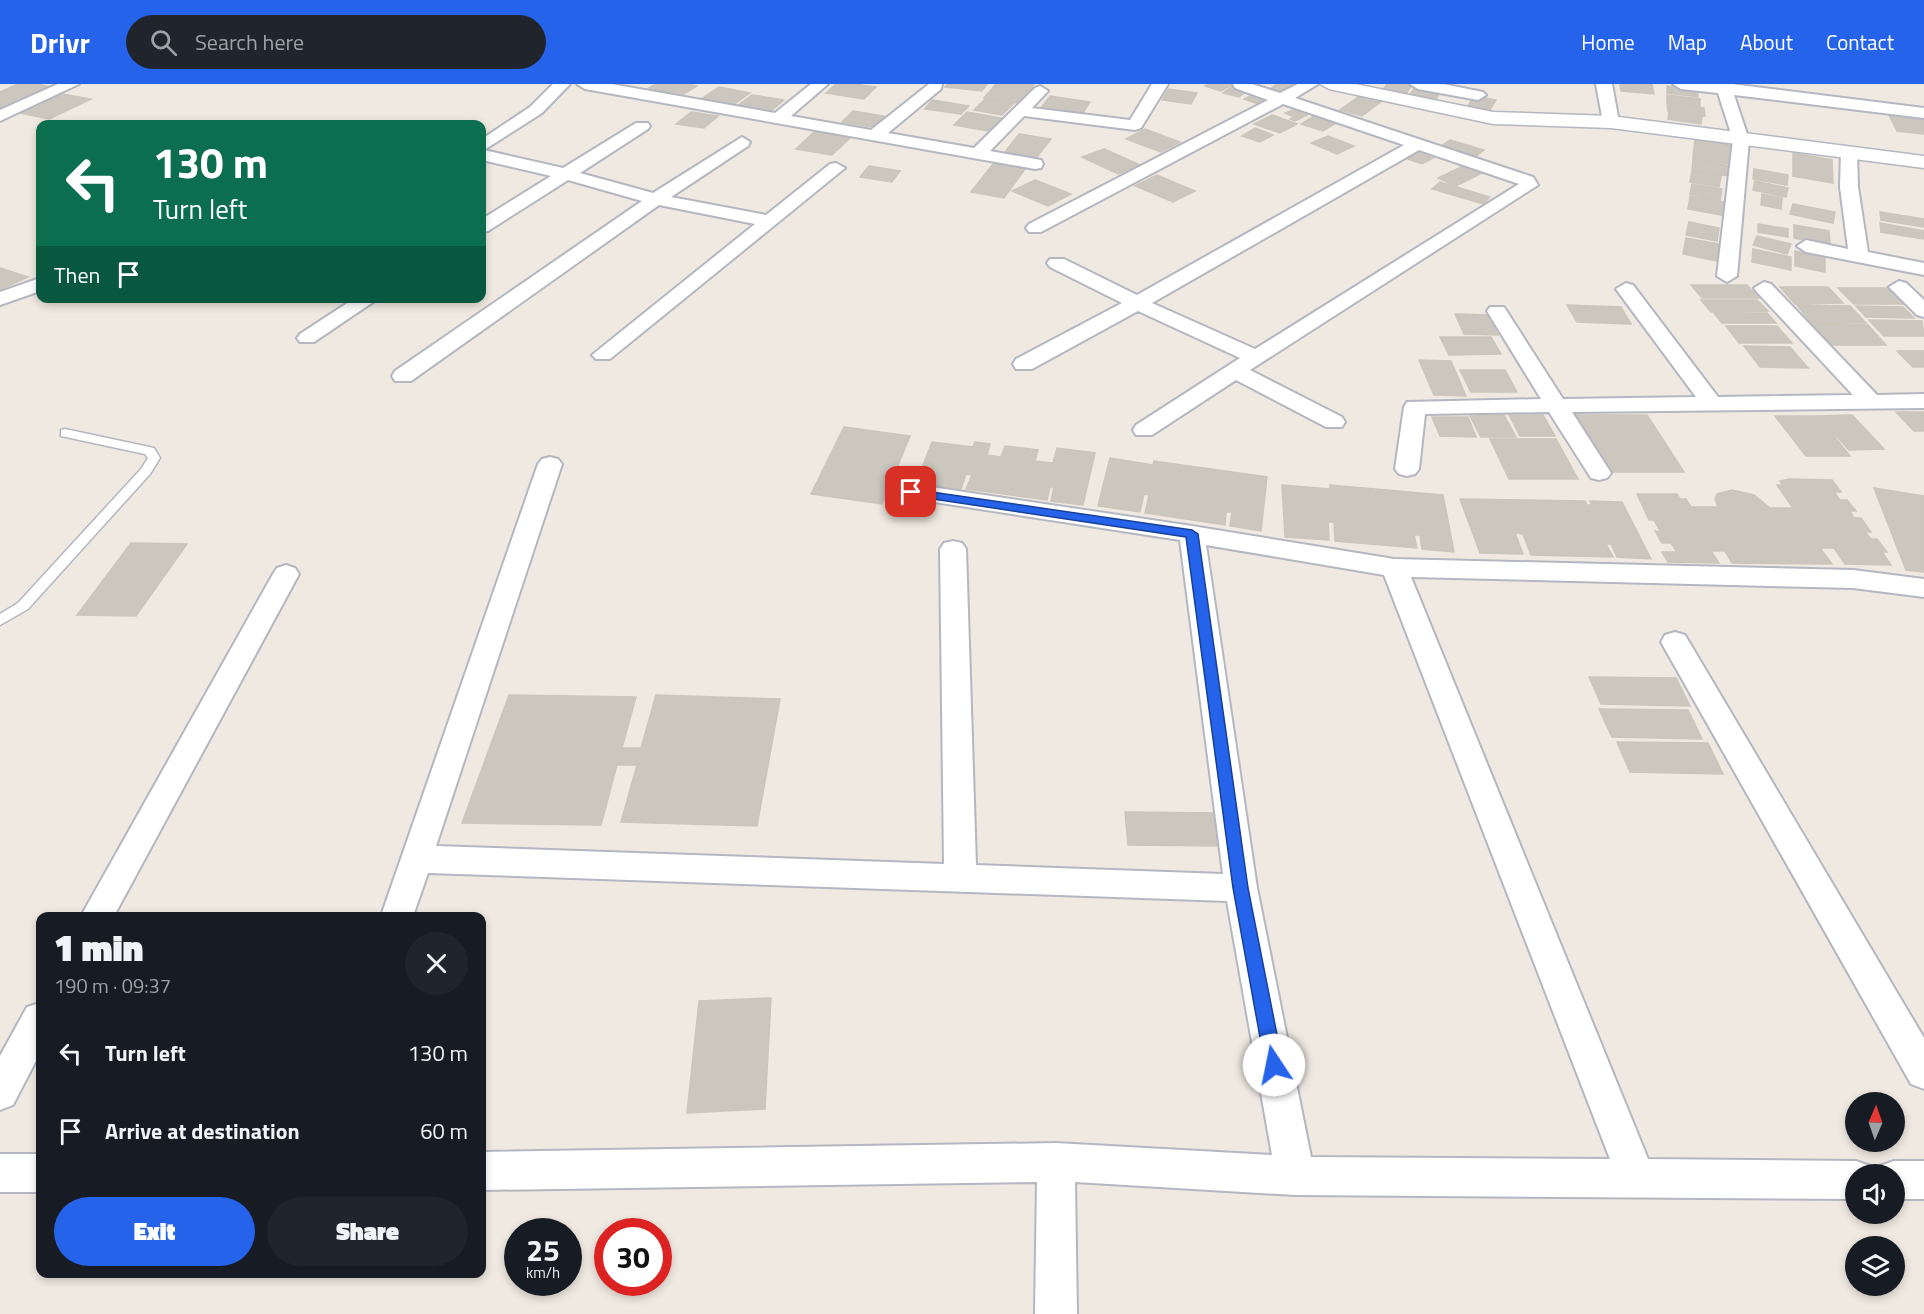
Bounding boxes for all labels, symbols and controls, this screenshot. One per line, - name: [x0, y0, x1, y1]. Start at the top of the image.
- search box: [126, 15, 546, 69]
- text: Drivr: [30, 21, 90, 64]
- text: Search here: [195, 25, 304, 59]
- icon: search: [147, 26, 180, 59]
- text: Home: [1581, 26, 1635, 58]
- text: Map: [1668, 26, 1707, 58]
- text: About: [1740, 26, 1793, 58]
- text: Contact: [1826, 26, 1894, 58]
- text: 130 m: [153, 130, 268, 194]
- icon: left: [54, 144, 132, 222]
- text: Turn left: [153, 188, 247, 229]
- text: Then: [54, 258, 100, 292]
- icon: arrive: [112, 258, 145, 291]
- pin: [885, 466, 936, 517]
- icon: arrive: [894, 475, 927, 508]
- text: 1 min: [54, 920, 143, 975]
- button: close: [405, 932, 468, 995]
- text: 190 m · 09:37: [54, 970, 171, 1001]
- position arrow: [1242, 1033, 1306, 1097]
- text: Turn left: [105, 1036, 186, 1070]
- text: 130 m: [408, 1036, 468, 1070]
- icon: left: [54, 1037, 87, 1070]
- north arrow: [1845, 1092, 1905, 1152]
- map controls: [1845, 1092, 1905, 1296]
- text: Arrive at destination: [105, 1114, 300, 1148]
- text: 60 m: [420, 1114, 468, 1148]
- icon: arrive: [54, 1115, 87, 1148]
- button: sound: [1845, 1164, 1905, 1224]
- button: Exit: [54, 1197, 255, 1266]
- button: Share: [267, 1197, 468, 1266]
- speed limit sign: 30: [594, 1218, 672, 1296]
- text: 25: [526, 1227, 560, 1273]
- button: layers: [1845, 1236, 1905, 1296]
- text: km/h: [526, 1261, 560, 1284]

